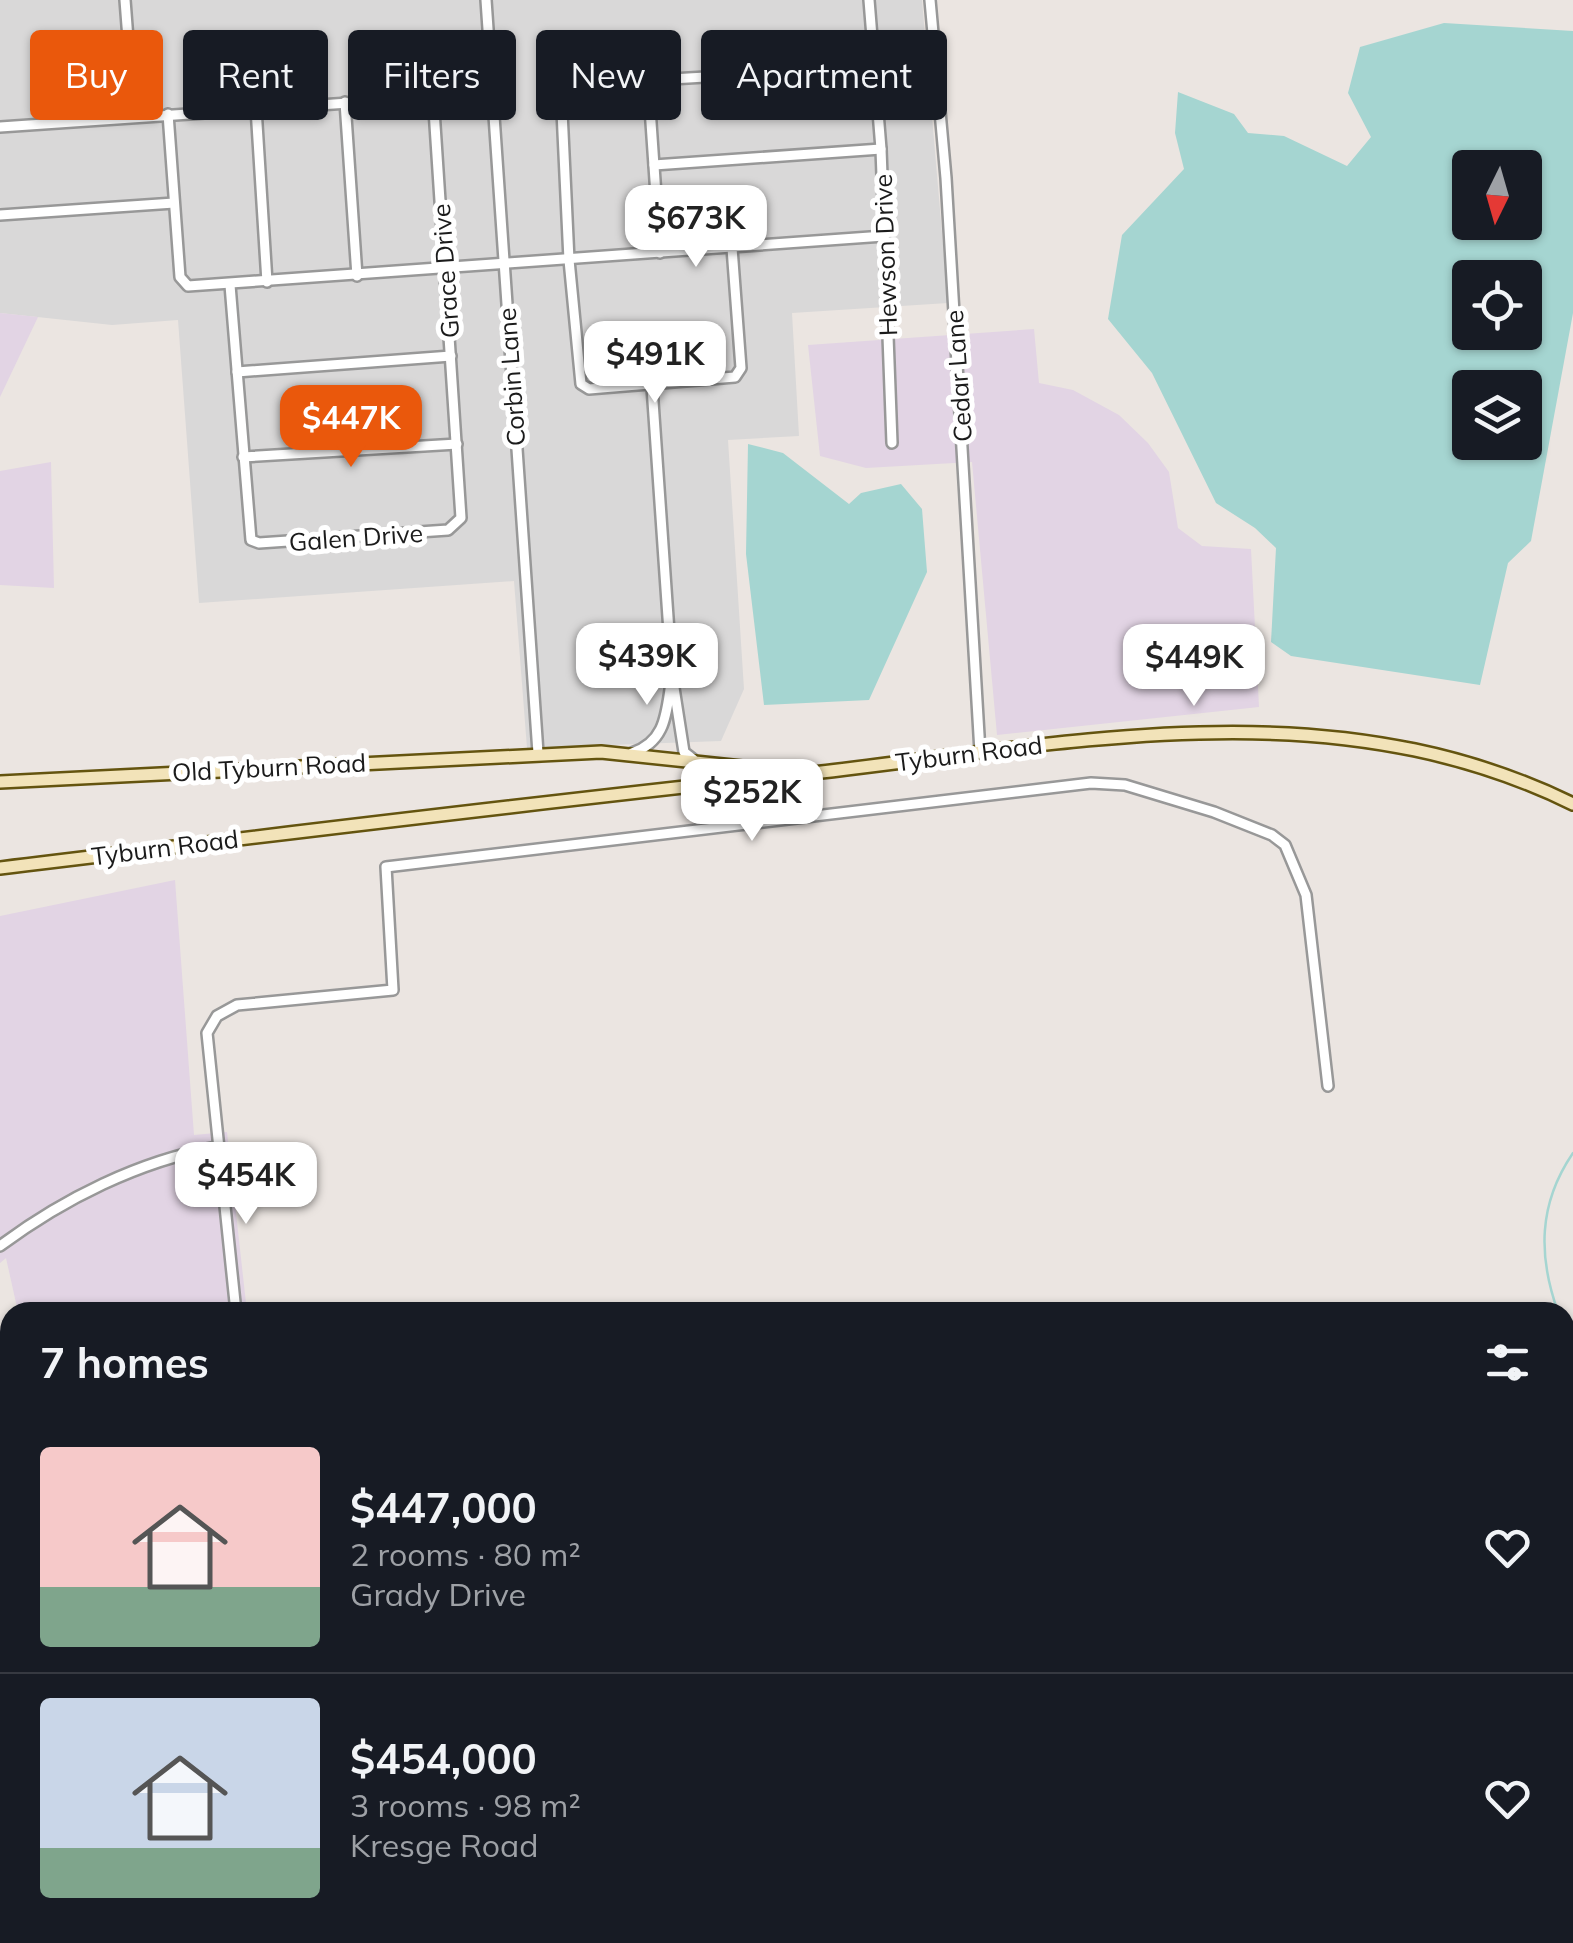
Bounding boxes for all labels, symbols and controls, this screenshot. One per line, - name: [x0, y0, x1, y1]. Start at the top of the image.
- chip: Buy: [30, 30, 163, 120]
- chip: Rent: [183, 30, 328, 120]
- chip: Filters: [348, 30, 516, 120]
- chip: New: [536, 30, 681, 120]
- chip: Apartment: [701, 30, 947, 120]
- north arrow: [1452, 150, 1542, 240]
- map controls: [1452, 150, 1542, 460]
- street label: Hewson Drive: [867, 173, 903, 337]
- pin: $673K: [626, 185, 766, 270]
- text: $673K: [647, 197, 745, 237]
- street label: Grace Drive: [425, 203, 465, 339]
- button: locate: [1452, 260, 1542, 350]
- street label: Corbin Lane: [491, 307, 531, 447]
- street label: Cedar Lane: [938, 309, 978, 443]
- pin: $491K: [585, 321, 725, 406]
- text: $491K: [606, 333, 704, 373]
- button: layers: [1452, 370, 1542, 460]
- pin: $447K: [281, 385, 421, 470]
- text: $447K: [302, 397, 400, 437]
- street label: Galen Drive: [288, 517, 424, 557]
- pin: $439K: [577, 623, 717, 708]
- pin: $449K: [1124, 624, 1264, 709]
- text: $439K: [598, 635, 696, 675]
- text: $449K: [1145, 636, 1243, 676]
- street label: Tyburn Road: [894, 729, 1044, 777]
- street label: Old Tyburn Road: [171, 746, 367, 788]
- pin: $252K: [682, 759, 822, 844]
- text: $252K: [703, 771, 801, 811]
- street label: Tyburn Road: [90, 823, 240, 871]
- pin: $454K: [176, 1142, 316, 1227]
- text: $454K: [197, 1154, 295, 1194]
- icon: filters: [1480, 1335, 1535, 1390]
- text: 7 homes: [40, 1336, 209, 1389]
- text: $447,000: [350, 1481, 537, 1534]
- icon: home: [120, 1487, 240, 1607]
- icon: heart: [1480, 1520, 1535, 1575]
- text: 2 rooms · 80 m²: [350, 1534, 581, 1574]
- text: Grady Drive: [350, 1574, 526, 1614]
- text: $454,000: [350, 1732, 537, 1785]
- icon: home: [120, 1738, 240, 1858]
- icon: heart: [1480, 1771, 1535, 1826]
- text: 3 rooms · 98 m²: [350, 1785, 581, 1825]
- text: Kresge Road: [350, 1825, 539, 1865]

